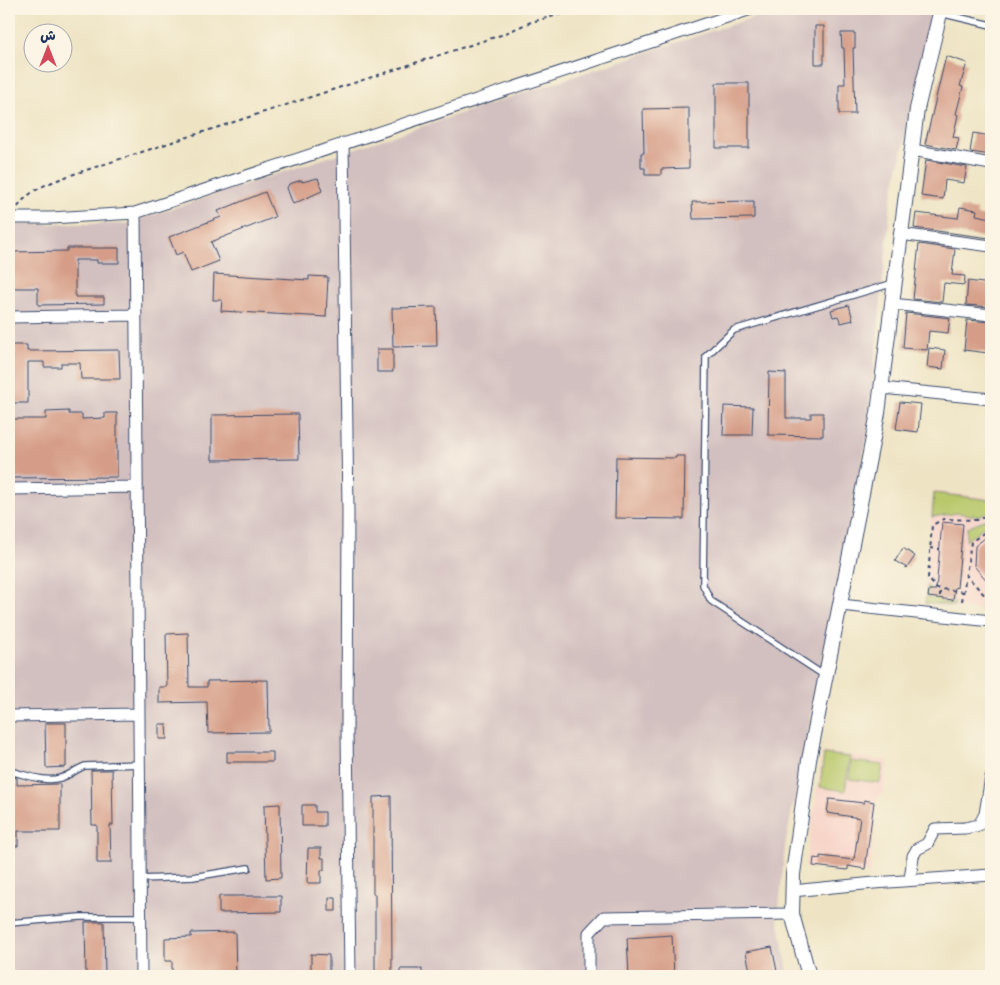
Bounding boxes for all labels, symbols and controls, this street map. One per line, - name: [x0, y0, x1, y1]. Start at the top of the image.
- north arrow: [22, 22, 72, 72]
- text: ش: [40, 27, 56, 44]

